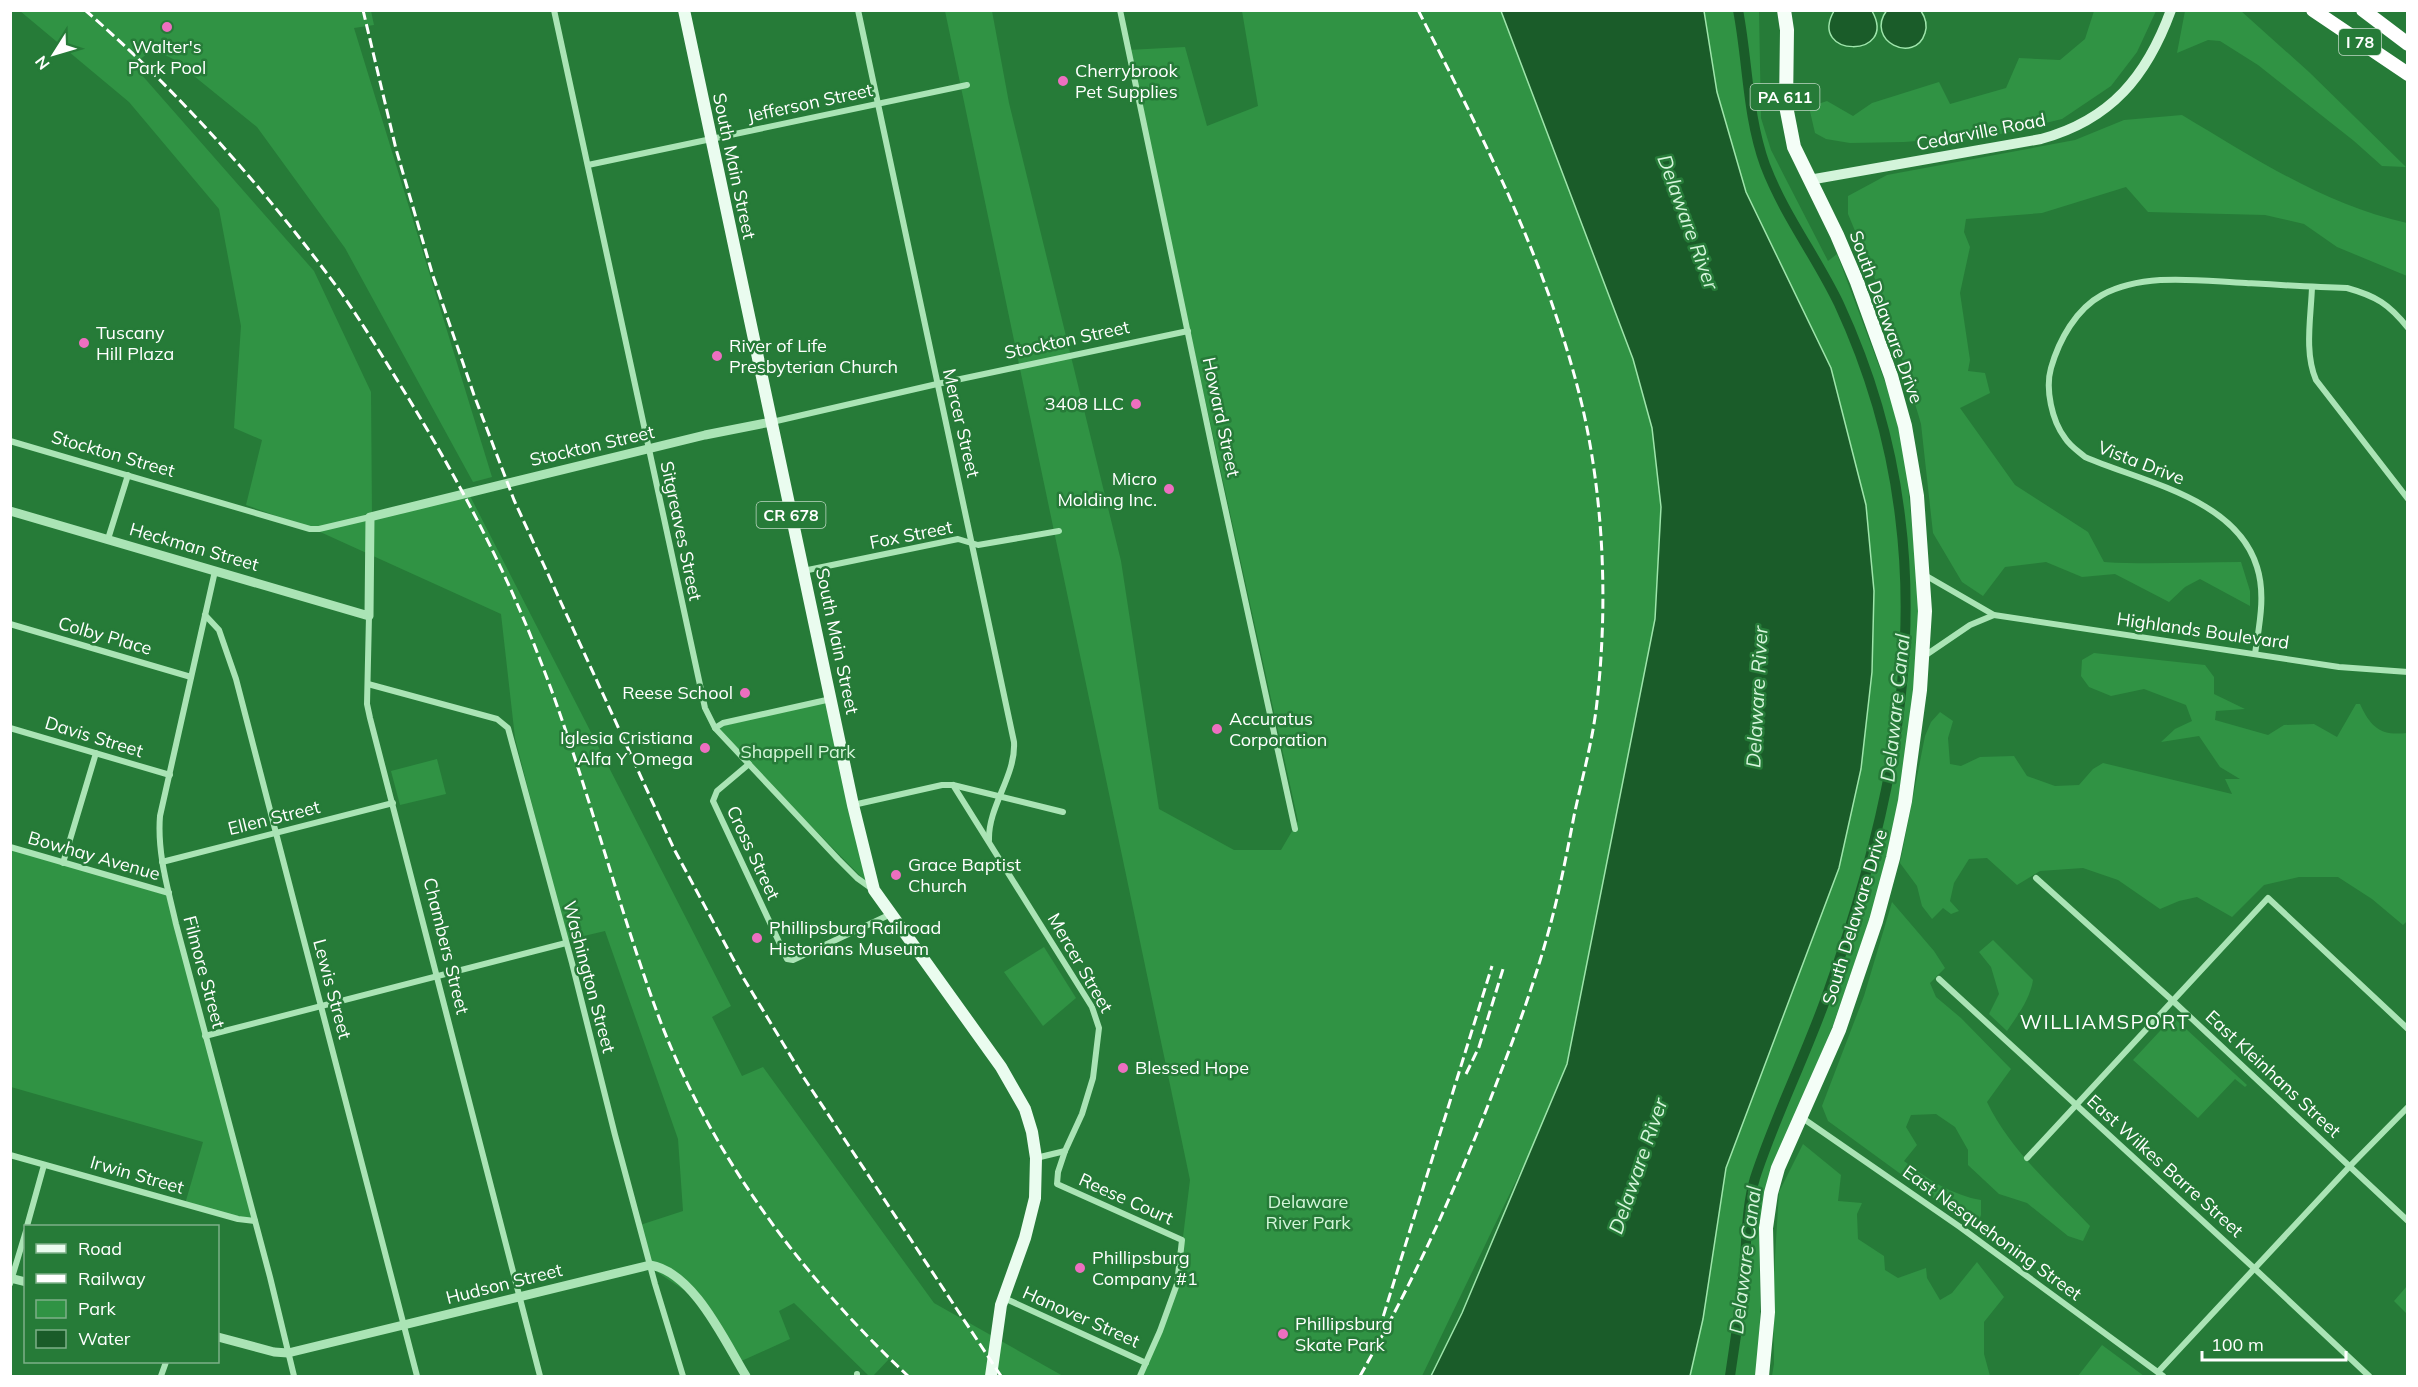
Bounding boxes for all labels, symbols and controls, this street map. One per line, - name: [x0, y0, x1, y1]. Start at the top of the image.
- marker: Walter's Park Pool: [160, 20, 174, 34]
- north arrow: [24, 24, 84, 84]
- road number: I 78: [2339, 29, 2381, 55]
- place label: Walter's Park Pool: [128, 35, 206, 79]
- text: N: [30, 52, 54, 74]
- place label: Cherrybrook Pet Supplies: [1075, 59, 1179, 103]
- marker: Cherrybrook Pet Supplies: [1056, 74, 1070, 88]
- street label: Jefferson Street: [745, 78, 875, 127]
- road number: PA 611: [1750, 84, 1820, 110]
- street label: South Main Street: [708, 91, 761, 241]
- street label: Cedarville Road: [1914, 108, 2047, 155]
- water label: Delaware River: [1652, 151, 1725, 294]
- street label: South Delaware Drive: [1844, 227, 1928, 406]
- street label: Stockton Street: [1002, 315, 1131, 364]
- place label: Tuscany Hill Plaza: [96, 321, 174, 365]
- place label: River of Life Presbyterian Church: [729, 334, 898, 378]
- marker: Tuscany Hill Plaza: [77, 336, 91, 350]
- marker: River of Life Presbyterian Church: [710, 349, 724, 363]
- street label: Howard Street: [1198, 355, 1245, 479]
- street label: Mercer Street: [938, 366, 985, 480]
- place label: 3408 LLC: [1045, 392, 1124, 415]
- marker: 3408 LLC: [1129, 397, 1143, 411]
- street label: Stockton Street: [527, 420, 656, 471]
- street label: Stockton Street: [49, 425, 177, 482]
- street label: Vista Drive: [2095, 435, 2188, 490]
- street label: Sitgreaves Street: [655, 459, 708, 603]
- place label: Micro Molding Inc.: [1057, 467, 1157, 511]
- marker: Micro Molding Inc.: [1162, 482, 1176, 496]
- road number: CR 678: [756, 502, 826, 528]
- street label: Fox Street: [868, 515, 954, 554]
- street label: Heckman Street: [127, 517, 261, 576]
- street label: South Main Street: [811, 566, 864, 716]
- street label: Highlands Boulevard: [2115, 607, 2291, 654]
- street label: Colby Place: [56, 611, 155, 660]
- water label: Delaware River: [1740, 625, 1773, 769]
- water label: Delaware Canal: [1874, 632, 1915, 783]
- place label: Reese School: [622, 681, 733, 704]
- marker: Reese School: [738, 686, 752, 700]
- place label: Accuratus Corporation: [1229, 707, 1327, 751]
- street label: Davis Street: [42, 711, 146, 762]
- marker: Accuratus Corporation: [1210, 722, 1224, 736]
- place label: Iglesia Cristiana Alfa Y Omega: [560, 726, 693, 770]
- park label: Shappell Park: [740, 740, 856, 763]
- marker: Iglesia Cristiana Alfa Y Omega: [698, 741, 712, 755]
- street label: Ellen Street: [226, 795, 322, 840]
- street label: Cross Street: [722, 802, 785, 904]
- street label: Bowhay Avenue: [25, 826, 163, 885]
- street label: South Delaware Drive: [1817, 826, 1892, 1007]
- place label: Grace Baptist Church: [908, 853, 1021, 897]
- marker: Grace Baptist Church: [889, 868, 903, 882]
- street label: Chambers Street: [418, 875, 475, 1017]
- street label: Washington Street: [558, 898, 621, 1055]
- street label: Mercer Street: [1043, 909, 1118, 1017]
- street label: Filmore Street: [178, 913, 231, 1031]
- place label: Phillipsburg Railroad Historians Museum: [769, 916, 941, 960]
- marker: Phillipsburg Railroad Historians Museum: [750, 931, 764, 945]
- street label: Lewis Street: [308, 936, 357, 1041]
- street label: East Kleinhans Street: [2201, 1005, 2346, 1142]
- district label: WILLIAMSPORT: [2020, 1009, 2190, 1034]
- place label: Blessed Hope: [1135, 1056, 1249, 1079]
- marker: Blessed Hope: [1116, 1061, 1130, 1075]
- street label: East Wilkes Barre Street: [2082, 1089, 2248, 1242]
- water label: Delaware River: [1603, 1094, 1673, 1237]
- street label: Irwin Street: [87, 1150, 187, 1199]
- street label: East Nesquehoning Street: [1898, 1160, 2086, 1305]
- street label: Reese Court: [1075, 1168, 1177, 1230]
- water label: Delaware Canal: [1723, 1184, 1766, 1335]
- park label: Delaware River Park: [1265, 1190, 1351, 1234]
- legend: [24, 1225, 219, 1363]
- text: Road: [78, 1237, 122, 1260]
- place label: Phillipsburg Company #1: [1092, 1246, 1198, 1290]
- street label: Hudson Street: [443, 1258, 564, 1309]
- marker: Phillipsburg Company #1: [1073, 1261, 1087, 1275]
- text: Railway: [78, 1267, 146, 1290]
- street label: Hanover Street: [1019, 1281, 1143, 1353]
- text: Park: [78, 1297, 117, 1320]
- place label: Phillipsburg Skate Park: [1295, 1312, 1393, 1356]
- scale bar: [2202, 1324, 2346, 1362]
- text: Water: [78, 1327, 131, 1350]
- marker: Phillipsburg Skate Park: [1276, 1327, 1290, 1341]
- text: 100 m: [2211, 1333, 2264, 1356]

